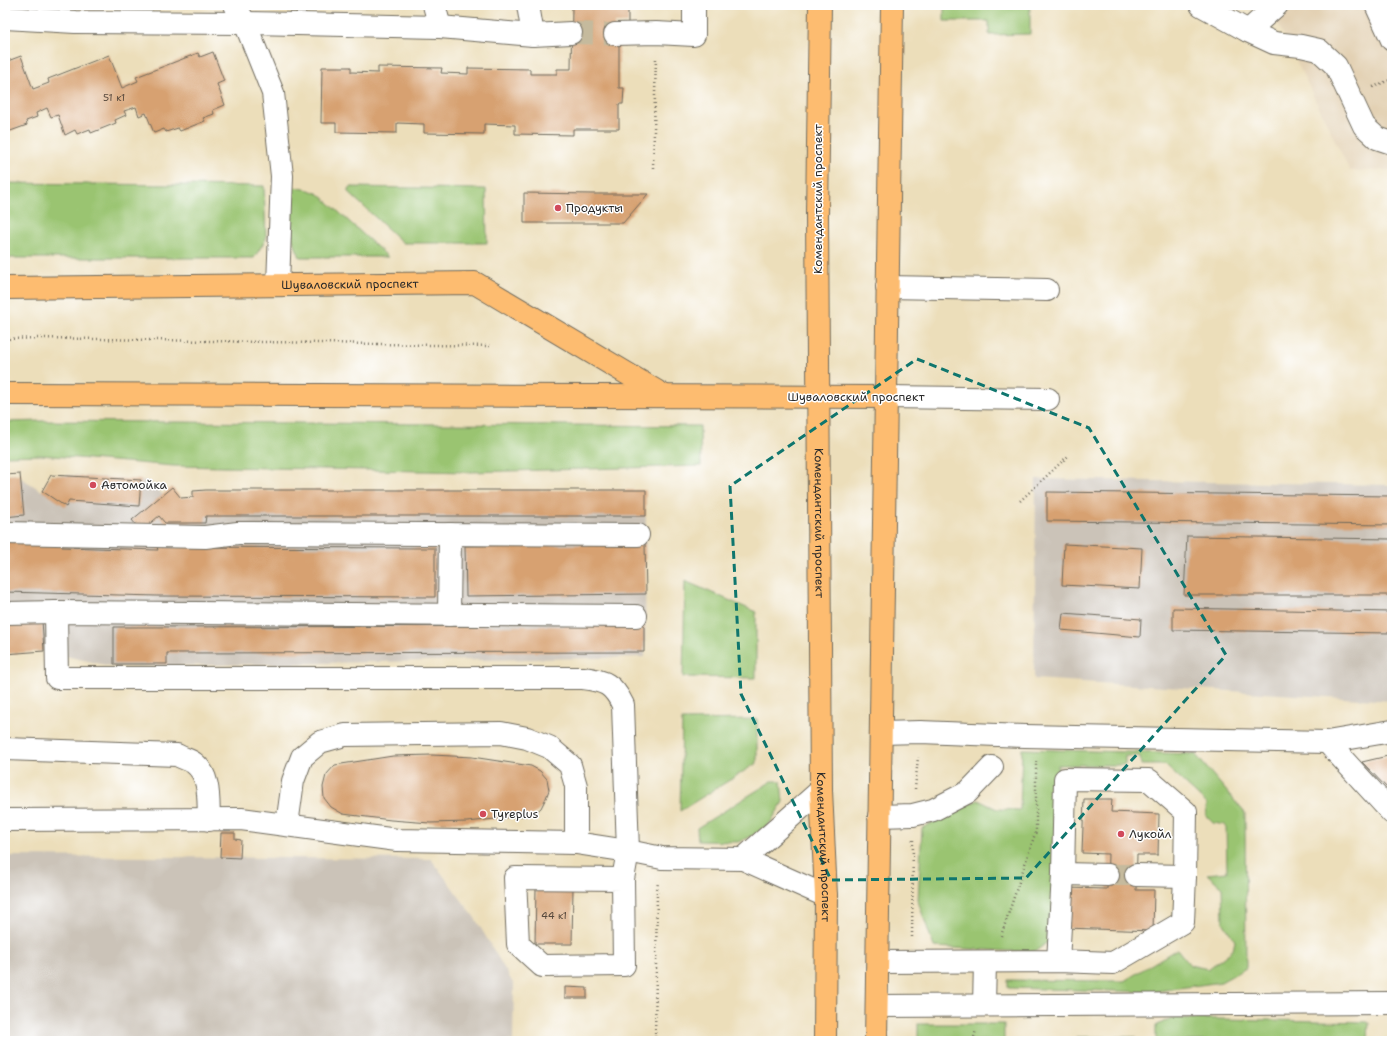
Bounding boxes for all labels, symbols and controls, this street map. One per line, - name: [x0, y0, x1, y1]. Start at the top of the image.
- house number: 51 к1: [103, 91, 125, 104]
- street label: Комендантский проспект: [810, 123, 826, 274]
- place label: Продукты: [566, 200, 623, 216]
- marker: Продукты: [553, 203, 563, 213]
- street label: Шуваловский проспект: [281, 276, 420, 293]
- street label: Шуваловский проспект: [787, 389, 925, 405]
- street label: Комендантский проспект: [811, 448, 828, 599]
- place label: Автомойка: [101, 477, 168, 493]
- marker: Автомойка: [88, 480, 98, 490]
- street label: Комендантский проспект: [813, 772, 834, 923]
- place label: Tyreplus: [491, 806, 539, 822]
- marker: Tyreplus: [478, 809, 488, 819]
- place label: Лукойл: [1129, 826, 1172, 842]
- marker: Лукойл: [1116, 829, 1126, 839]
- house number: 44 к1: [541, 909, 567, 922]

